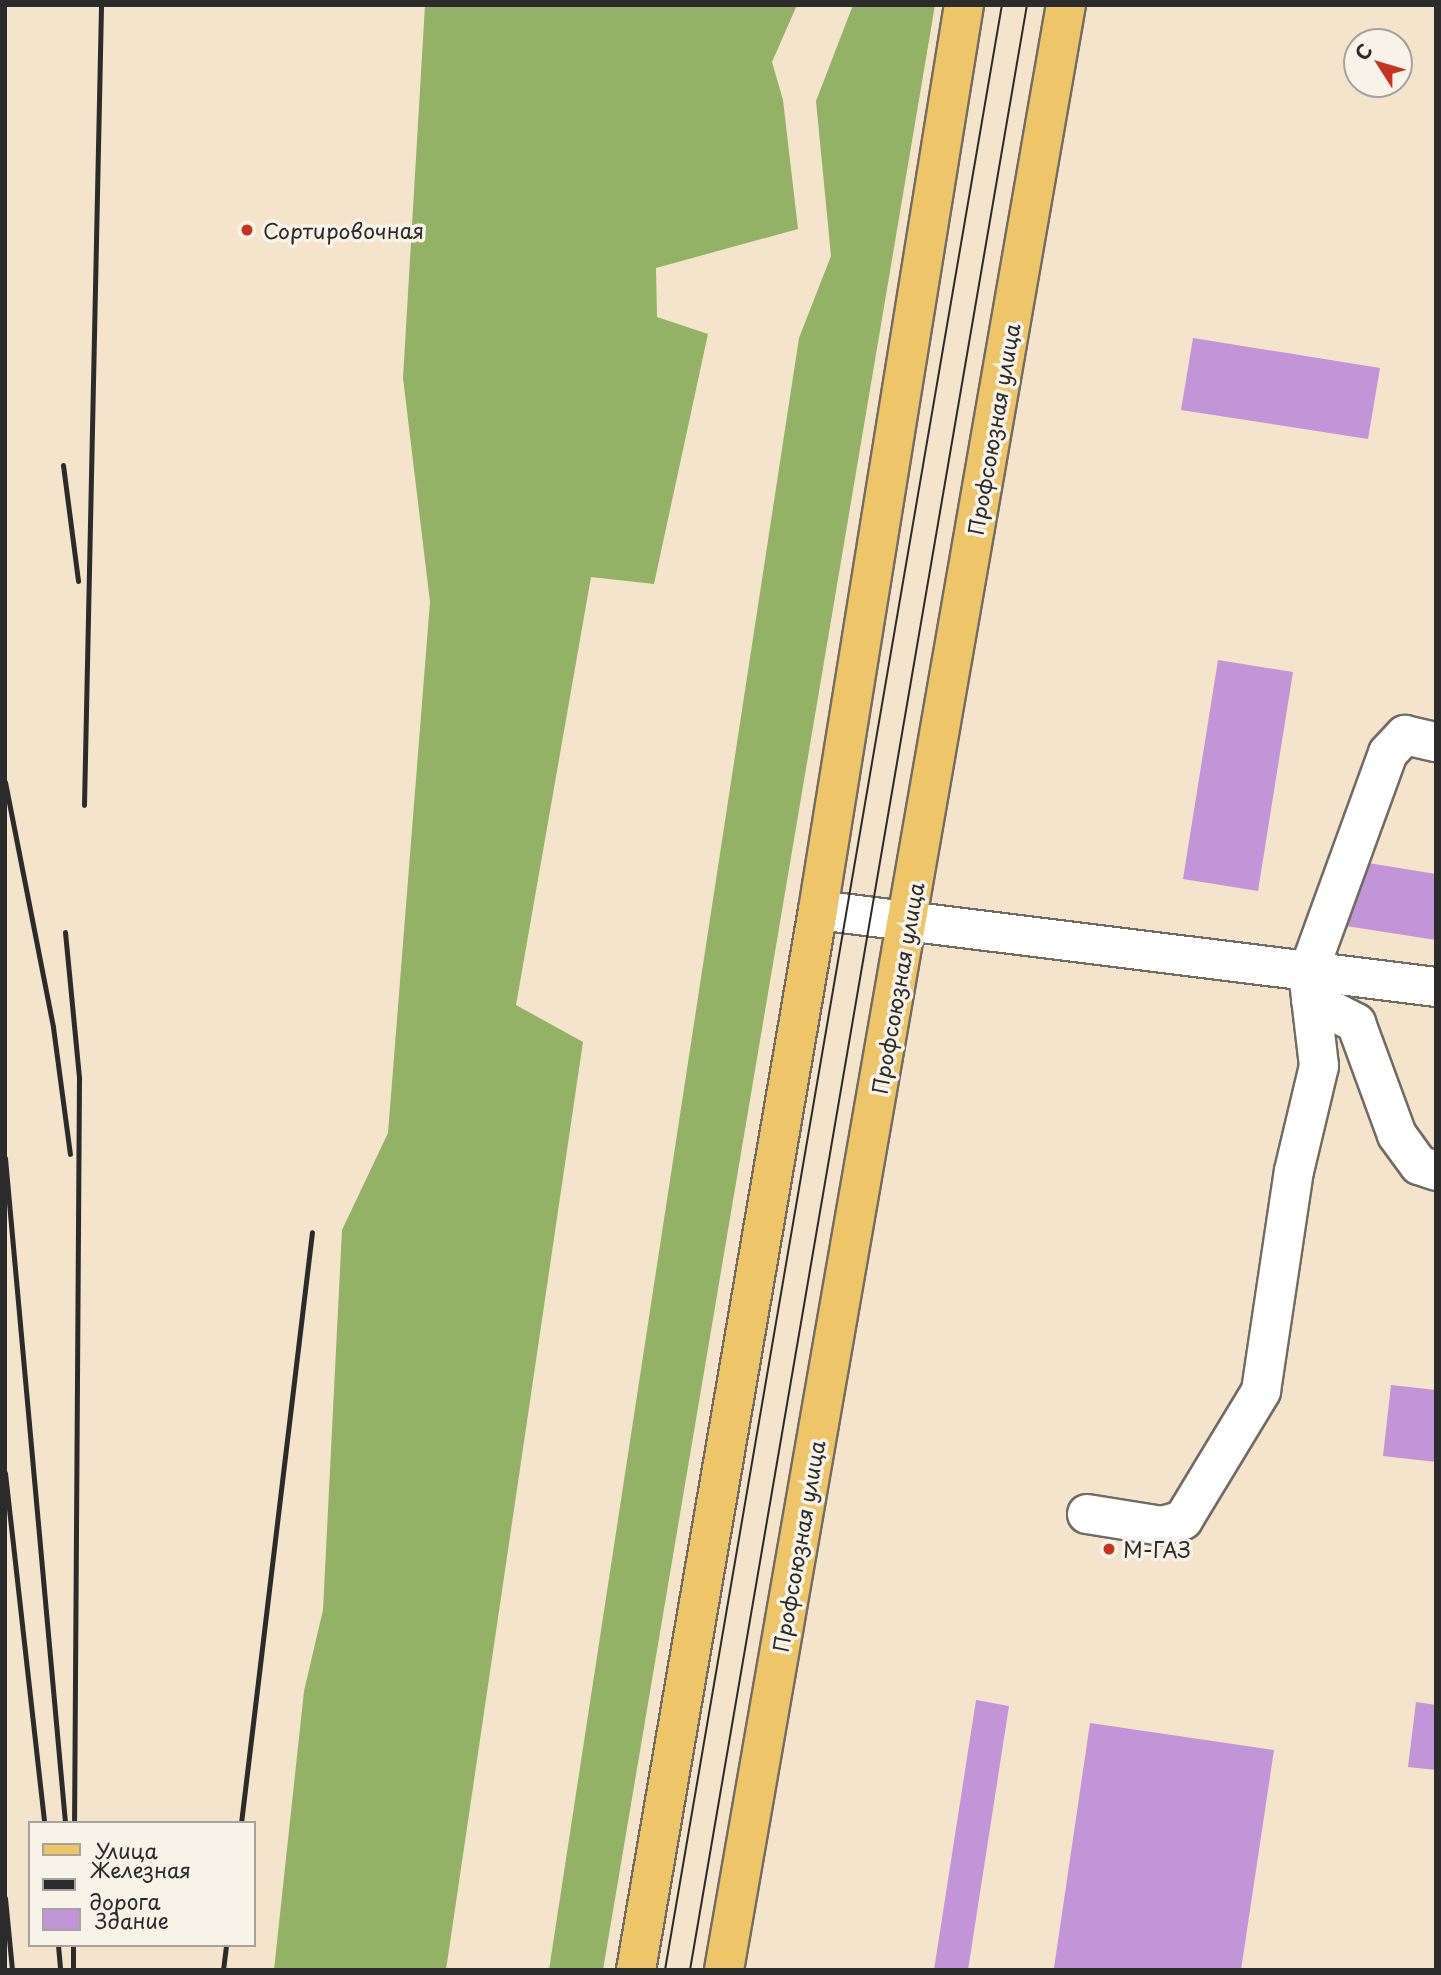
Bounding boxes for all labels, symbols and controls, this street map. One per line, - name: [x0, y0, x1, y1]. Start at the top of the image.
- north arrow: [1343, 28, 1413, 98]
- text: С: [1347, 37, 1378, 66]
- place label: Сортировочная: [263, 217, 424, 243]
- marker: Сортировочная: [237, 220, 257, 240]
- street label: Профсоюзная улица: [962, 321, 1024, 537]
- street label: Профсоюзная улица: [866, 880, 928, 1096]
- street label: Профсоюзная улица: [767, 1438, 829, 1654]
- place label: М-ГАЗ: [1123, 1536, 1191, 1562]
- marker: М-ГАЗ: [1101, 1541, 1117, 1557]
- legend: [28, 1821, 256, 1947]
- text: Улица: [95, 1834, 158, 1866]
- text: Железная дорога: [90, 1853, 191, 1917]
- text: Здание: [95, 1904, 169, 1936]

